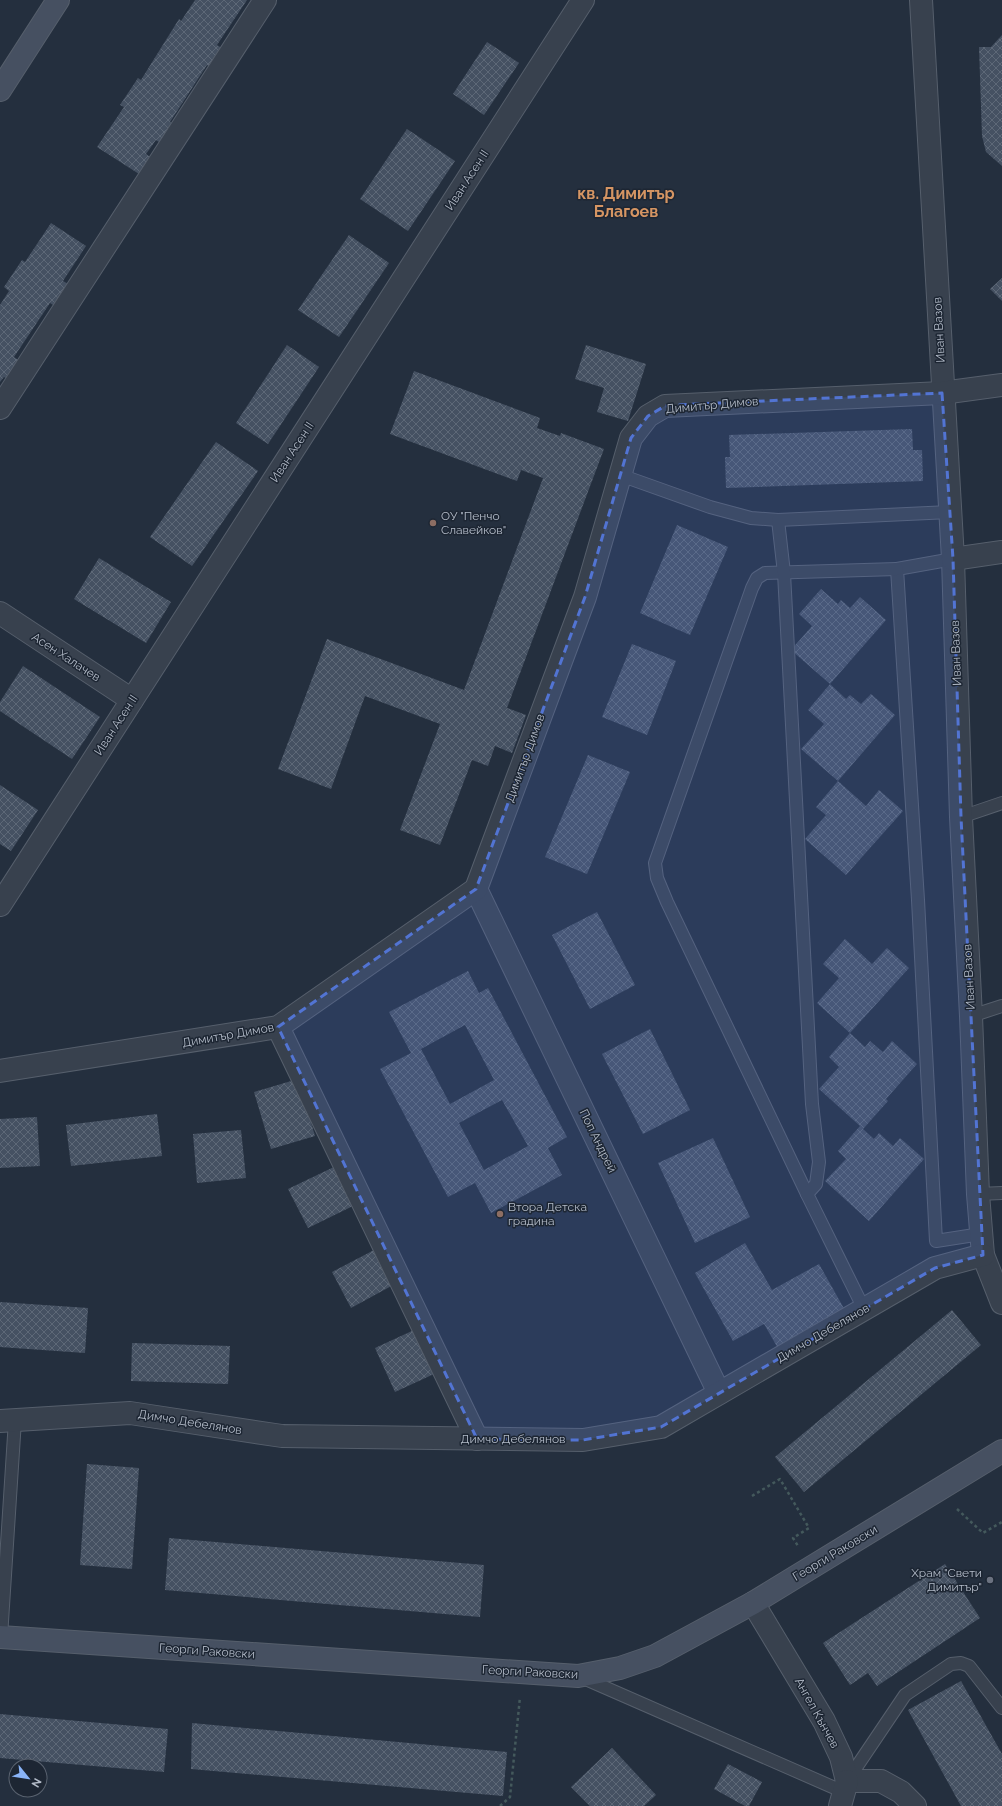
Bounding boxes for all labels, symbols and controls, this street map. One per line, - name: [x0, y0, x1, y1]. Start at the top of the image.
- street label: Иван Асен II: [442, 147, 492, 213]
- district label: кв. Димитър Благоев: [577, 184, 675, 221]
- street label: Иван Вазов: [930, 297, 948, 363]
- street label: Димитър Димов: [665, 394, 759, 416]
- street label: Иван Асен II: [267, 419, 317, 485]
- place label: ОУ "Пенчо Славейков": [441, 509, 506, 537]
- marker: ОУ "Пенчо Славейков": [428, 518, 438, 528]
- street label: Иван Вазов: [948, 620, 964, 686]
- street label: Асен Халачев: [29, 630, 103, 684]
- street label: Иван Асен II: [91, 692, 141, 758]
- street label: Димитър Димов: [503, 712, 547, 804]
- street label: Иван Вазов: [960, 944, 978, 1010]
- street label: Димитър Димов: [181, 1020, 275, 1050]
- street label: Поп Андрей: [577, 1107, 619, 1175]
- place label: Втора Детска градина: [508, 1200, 587, 1228]
- marker: Втора Детска градина: [495, 1209, 505, 1219]
- street label: Димчо Дебелянов: [774, 1301, 872, 1365]
- street label: Димчо Дебелянов: [137, 1407, 243, 1437]
- street label: Димчо Дебелянов: [461, 1432, 565, 1446]
- street label: Георги Раковски: [790, 1522, 880, 1584]
- place label: Храм "Свети Димитър": [911, 1566, 982, 1594]
- marker: Храм "Свети Димитър": [985, 1575, 995, 1585]
- street label: Георги Раковски: [159, 1641, 255, 1661]
- street label: Георги Раковски: [482, 1662, 578, 1682]
- street label: Ангел Кънчев: [792, 1675, 842, 1751]
- north arrow: [8, 1758, 48, 1798]
- text: N: [28, 1776, 44, 1790]

